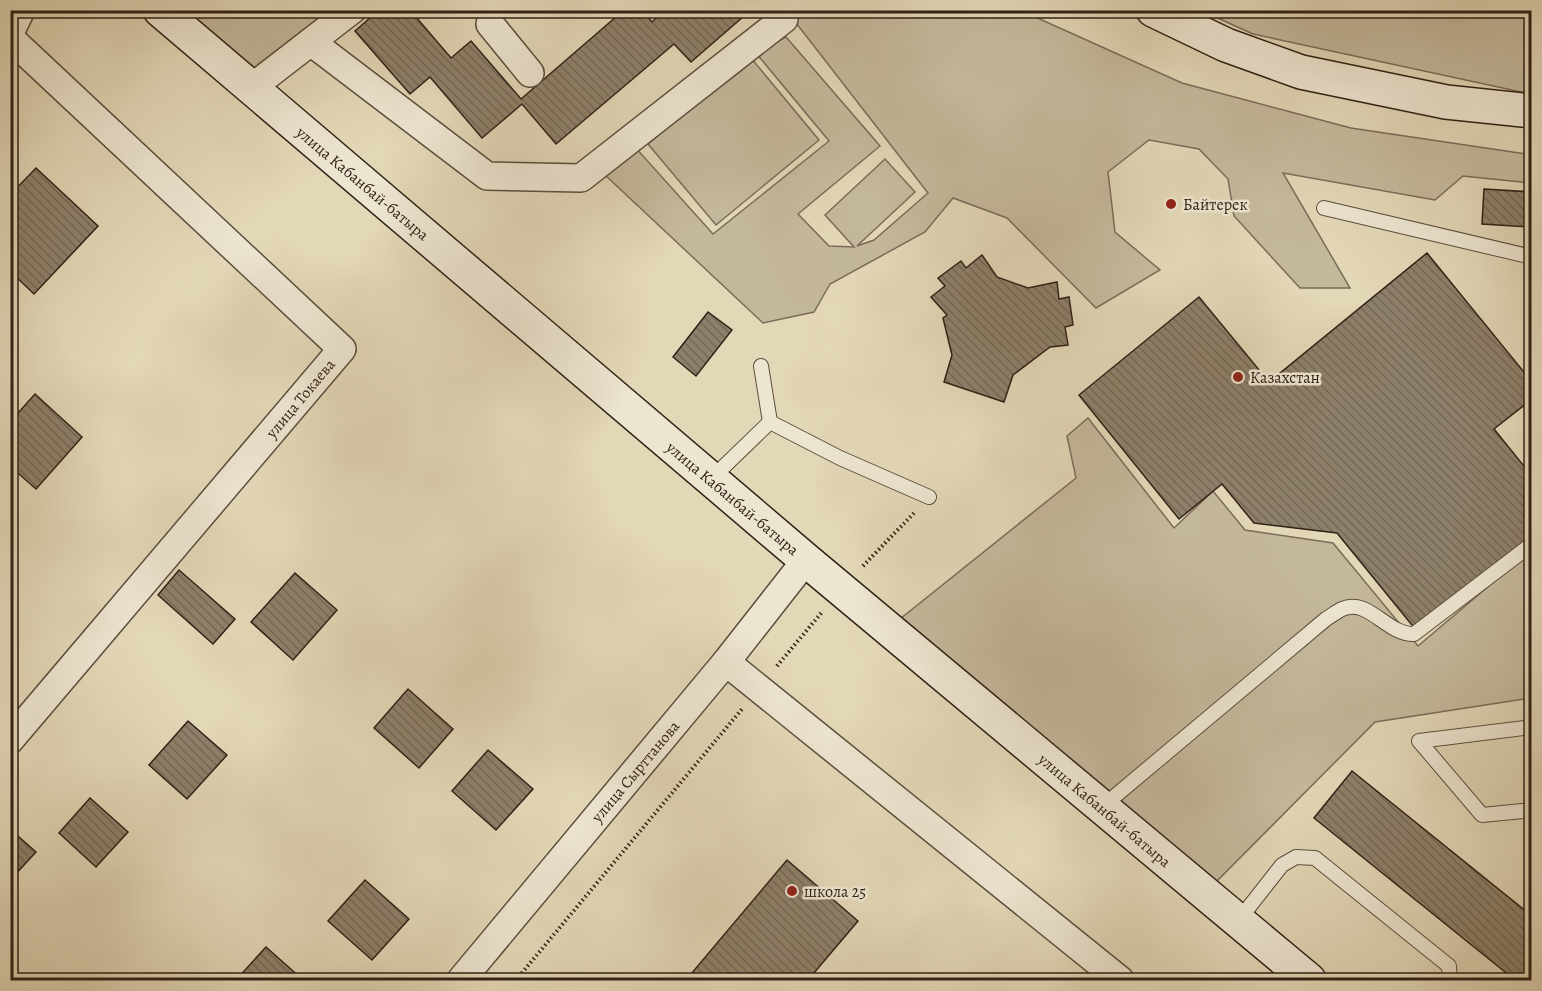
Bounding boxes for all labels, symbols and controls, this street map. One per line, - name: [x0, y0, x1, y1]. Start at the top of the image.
- street label: улица Кабанбай-батыра: [291, 121, 434, 246]
- place label: Байтерек: [1183, 194, 1248, 216]
- marker: Байтерек: [1164, 197, 1178, 211]
- street label: улица Токаева: [260, 354, 341, 444]
- place label: Казахстан: [1250, 367, 1320, 389]
- marker: Казахстан: [1231, 370, 1245, 384]
- street label: улица Кабанбай-батыра: [661, 436, 804, 561]
- street label: улица Сырттанова: [586, 716, 685, 828]
- street label: улица Кабанбай-батыра: [1033, 748, 1176, 873]
- place label: школа 25: [804, 881, 866, 903]
- marker: школа 25: [785, 884, 799, 898]

